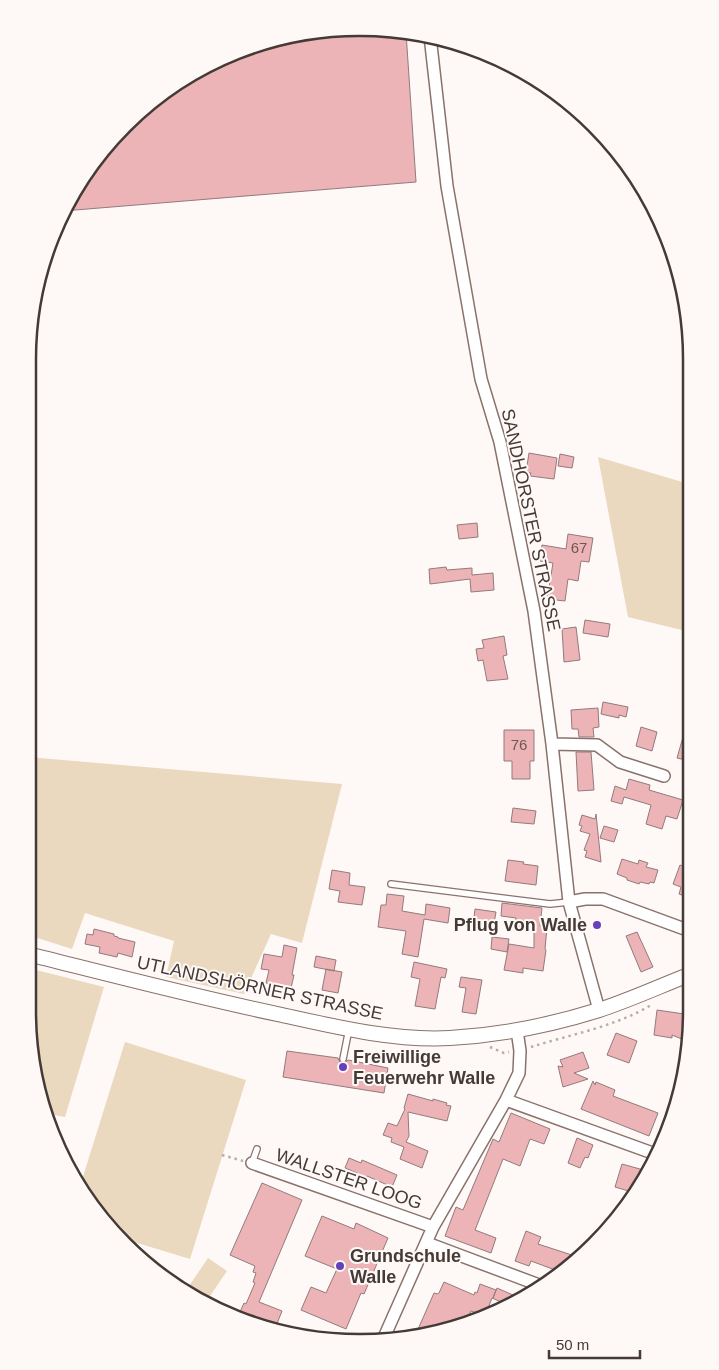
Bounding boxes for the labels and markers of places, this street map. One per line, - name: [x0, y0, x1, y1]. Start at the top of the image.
- place label: Pflug von Walle: [454, 915, 587, 935]
- marker: Pflug von Walle: [591, 919, 603, 931]
- place label: Freiwillige Feuerwehr Walle: [353, 1047, 495, 1088]
- marker: Freiwillige Feuerwehr Walle: [337, 1061, 349, 1073]
- place label: Grundschule Walle: [350, 1246, 461, 1287]
- marker: Grundschule Walle: [334, 1260, 346, 1272]

